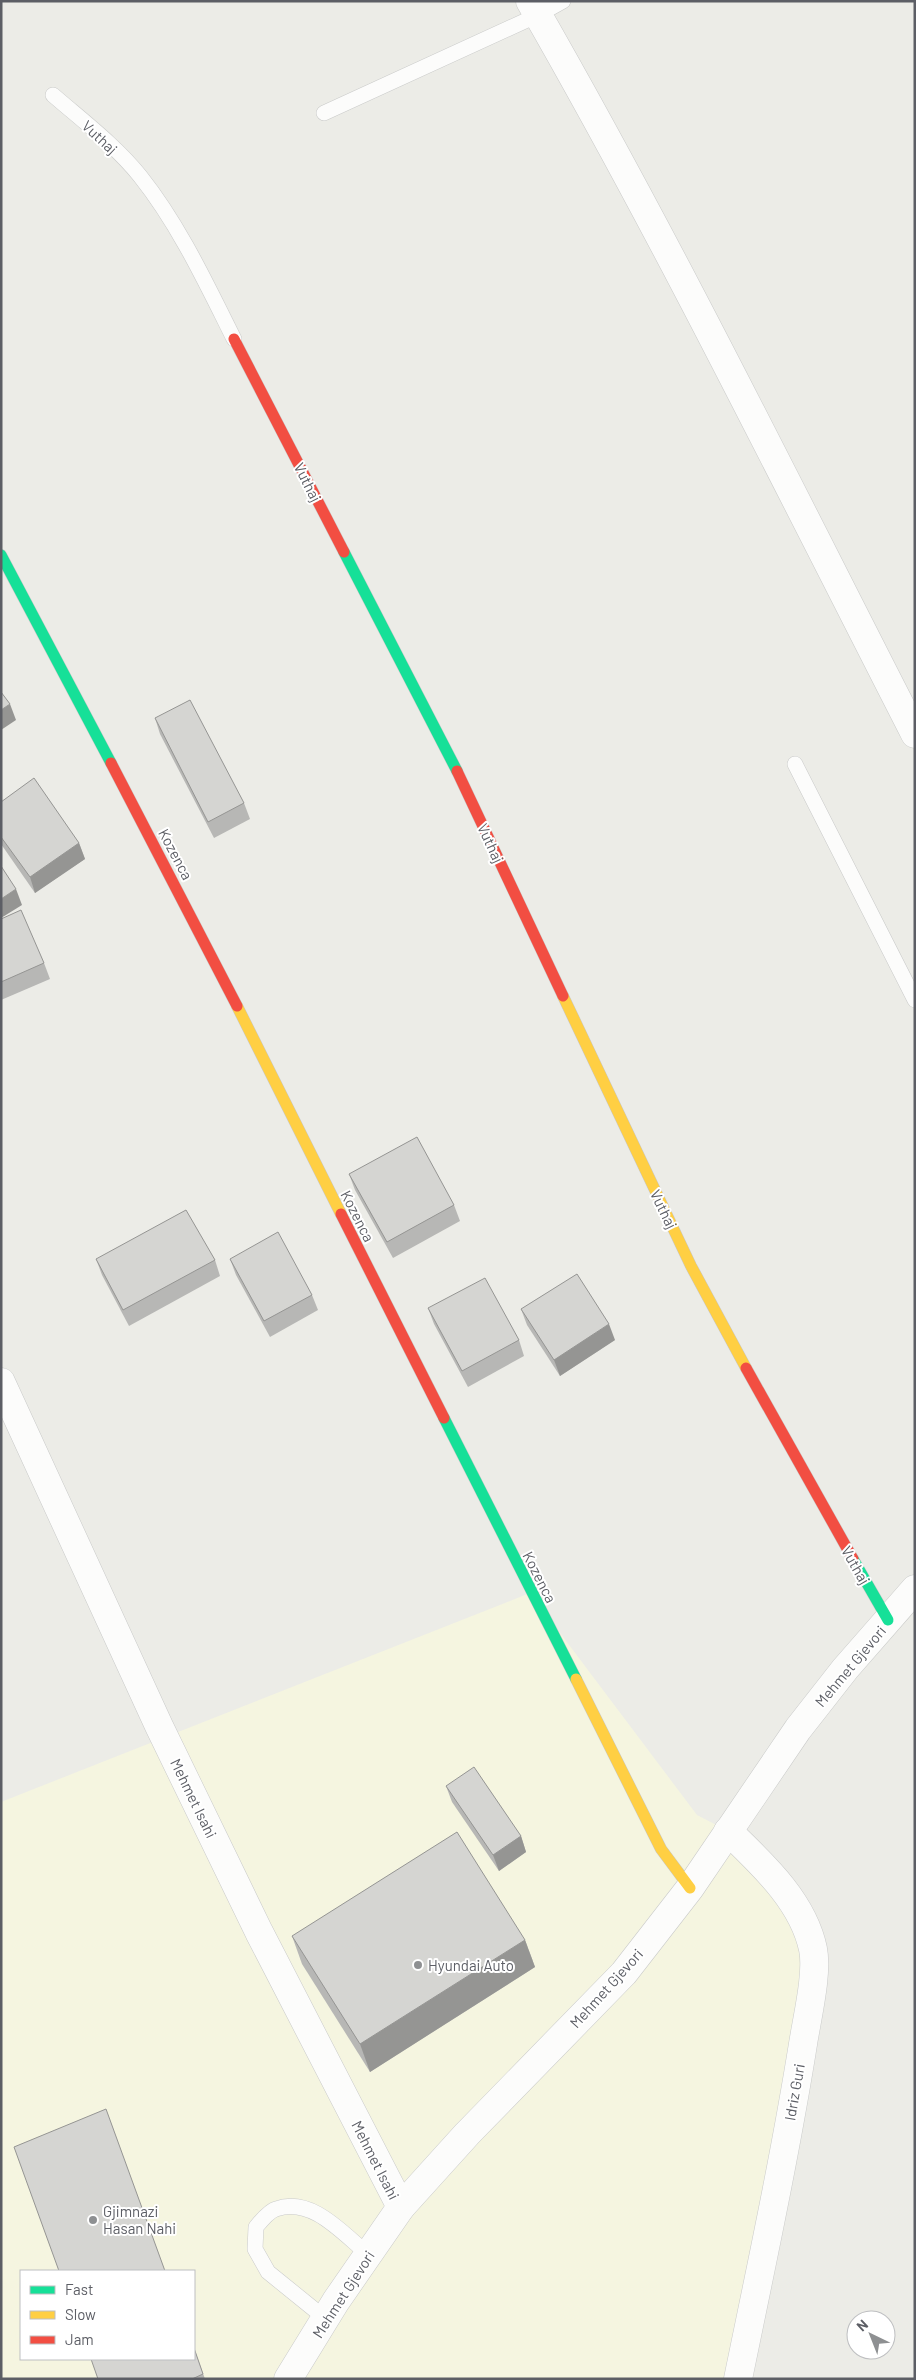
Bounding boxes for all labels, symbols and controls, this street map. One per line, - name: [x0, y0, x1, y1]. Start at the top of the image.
- street label: Vuthaj: [79, 116, 121, 158]
- street label: Vuthaj: [291, 459, 325, 505]
- street label: Vuthaj: [474, 820, 508, 866]
- street label: Kozenca: [155, 825, 197, 883]
- street label: Vuthaj: [647, 1186, 681, 1232]
- street label: Kozenca: [337, 1187, 379, 1245]
- street label: Vuthaj: [838, 1542, 874, 1588]
- street label: Kozenca: [519, 1548, 561, 1606]
- street label: Mehmet Gjevori: [811, 1622, 889, 1710]
- street label: Mehmet Isahi: [167, 1755, 221, 1841]
- street label: Mehmet Gjevori: [566, 1945, 646, 2031]
- place label: Hyundai Auto: [428, 1956, 514, 1974]
- marker: Hyundai Auto: [412, 1959, 424, 1971]
- street label: Idriz Guri: [780, 2062, 808, 2122]
- street label: Mehmet Isahi: [348, 2118, 404, 2202]
- place label: Gjimnazi Hasan Nahi: [103, 2202, 176, 2237]
- marker: Gjimnazi Hasan Nahi: [87, 2214, 99, 2226]
- street label: Mehmet Gjevori: [308, 2247, 378, 2341]
- legend: [20, 2270, 195, 2360]
- text: Fast: [65, 2280, 93, 2298]
- text: Slow: [65, 2305, 96, 2323]
- north arrow: [846, 2310, 896, 2360]
- text: N: [853, 2316, 871, 2335]
- text: Jam: [65, 2330, 94, 2348]

